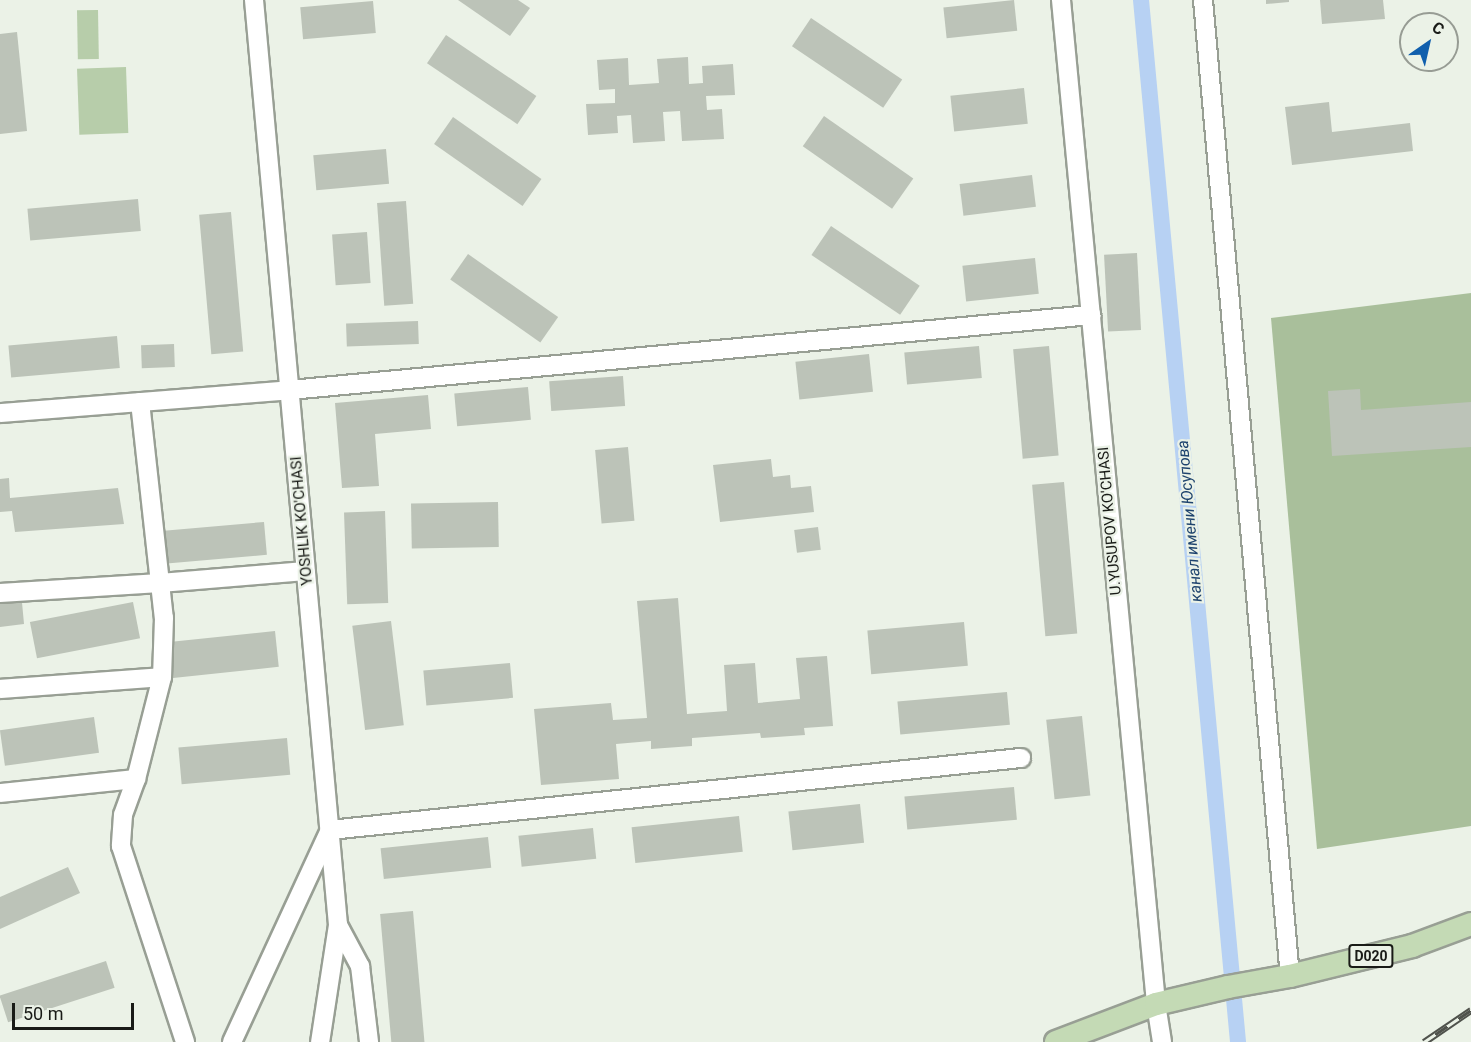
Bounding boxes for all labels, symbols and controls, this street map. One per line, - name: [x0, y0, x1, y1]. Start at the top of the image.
- north arrow: [1399, 12, 1459, 72]
- text: С: [1429, 18, 1448, 39]
- water label: канал имени Юсупова: [1173, 439, 1207, 603]
- street label: U.YUSUPOV KO'CHASI: [1095, 446, 1125, 596]
- street label: YOSHLIK KO'CHASI: [287, 456, 317, 586]
- road number: D020: [1347, 945, 1395, 967]
- scale bar: [15, 991, 136, 1029]
- text: 50 m: [23, 1003, 63, 1024]

